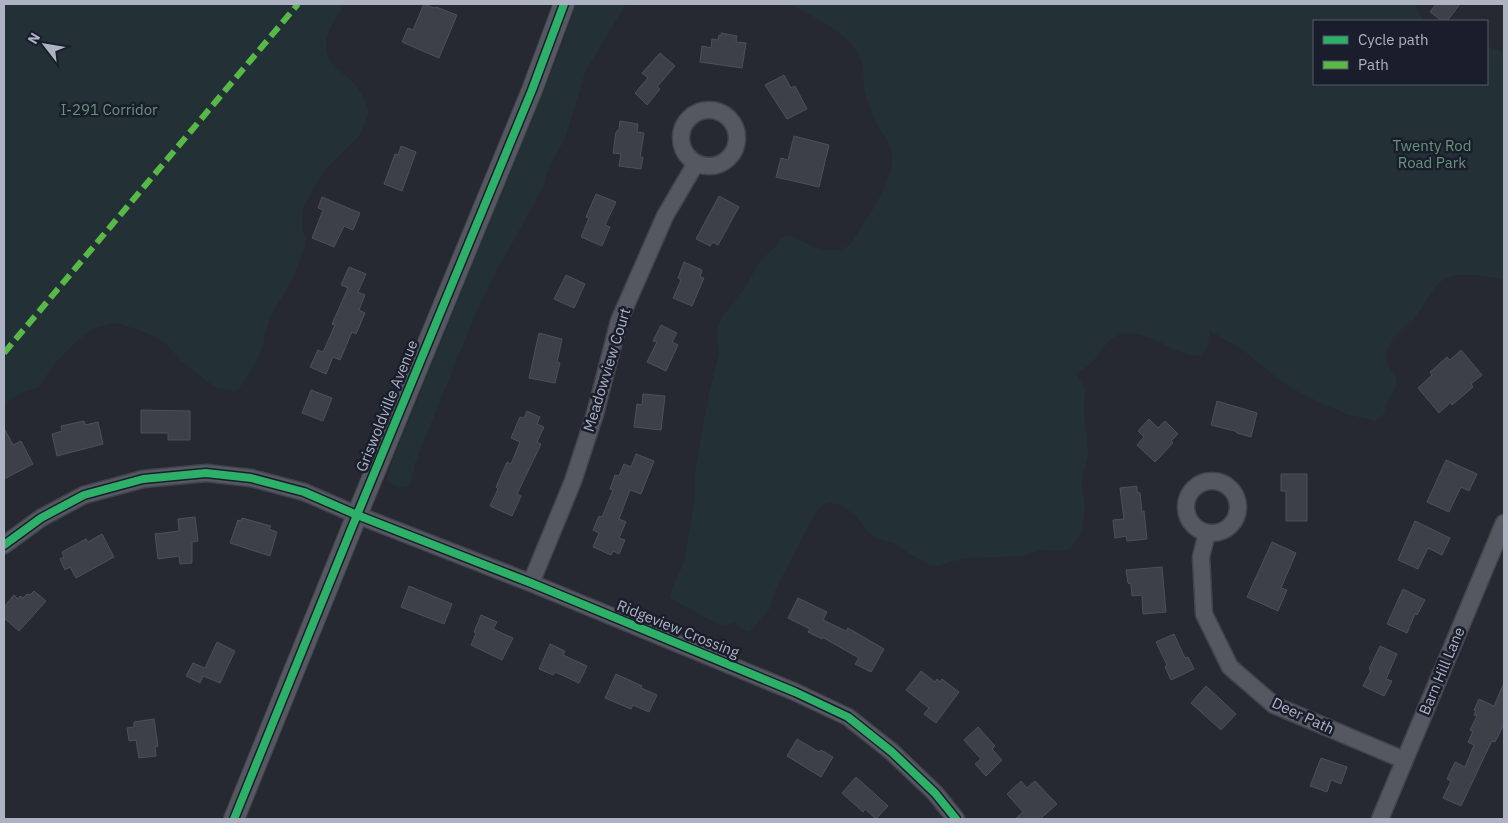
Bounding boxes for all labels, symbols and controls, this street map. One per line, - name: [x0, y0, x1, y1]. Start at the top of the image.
- north arrow: [20, 20, 70, 70]
- legend: [1313, 20, 1488, 85]
- text: N: [24, 29, 44, 47]
- text: Cycle path: [1358, 30, 1429, 49]
- text: Path: [1358, 55, 1389, 74]
- park label: I-291 Corridor: [60, 100, 158, 119]
- park label: Twenty Rod Road Park: [1393, 136, 1471, 172]
- street label: Meadowview Court: [579, 306, 634, 434]
- street label: Griswoldville Avenue: [351, 337, 422, 475]
- street label: Ridgeview Crossing: [614, 595, 742, 662]
- street label: Barn Hill Lane: [1415, 624, 1469, 718]
- street label: Deer Path: [1269, 693, 1337, 738]

